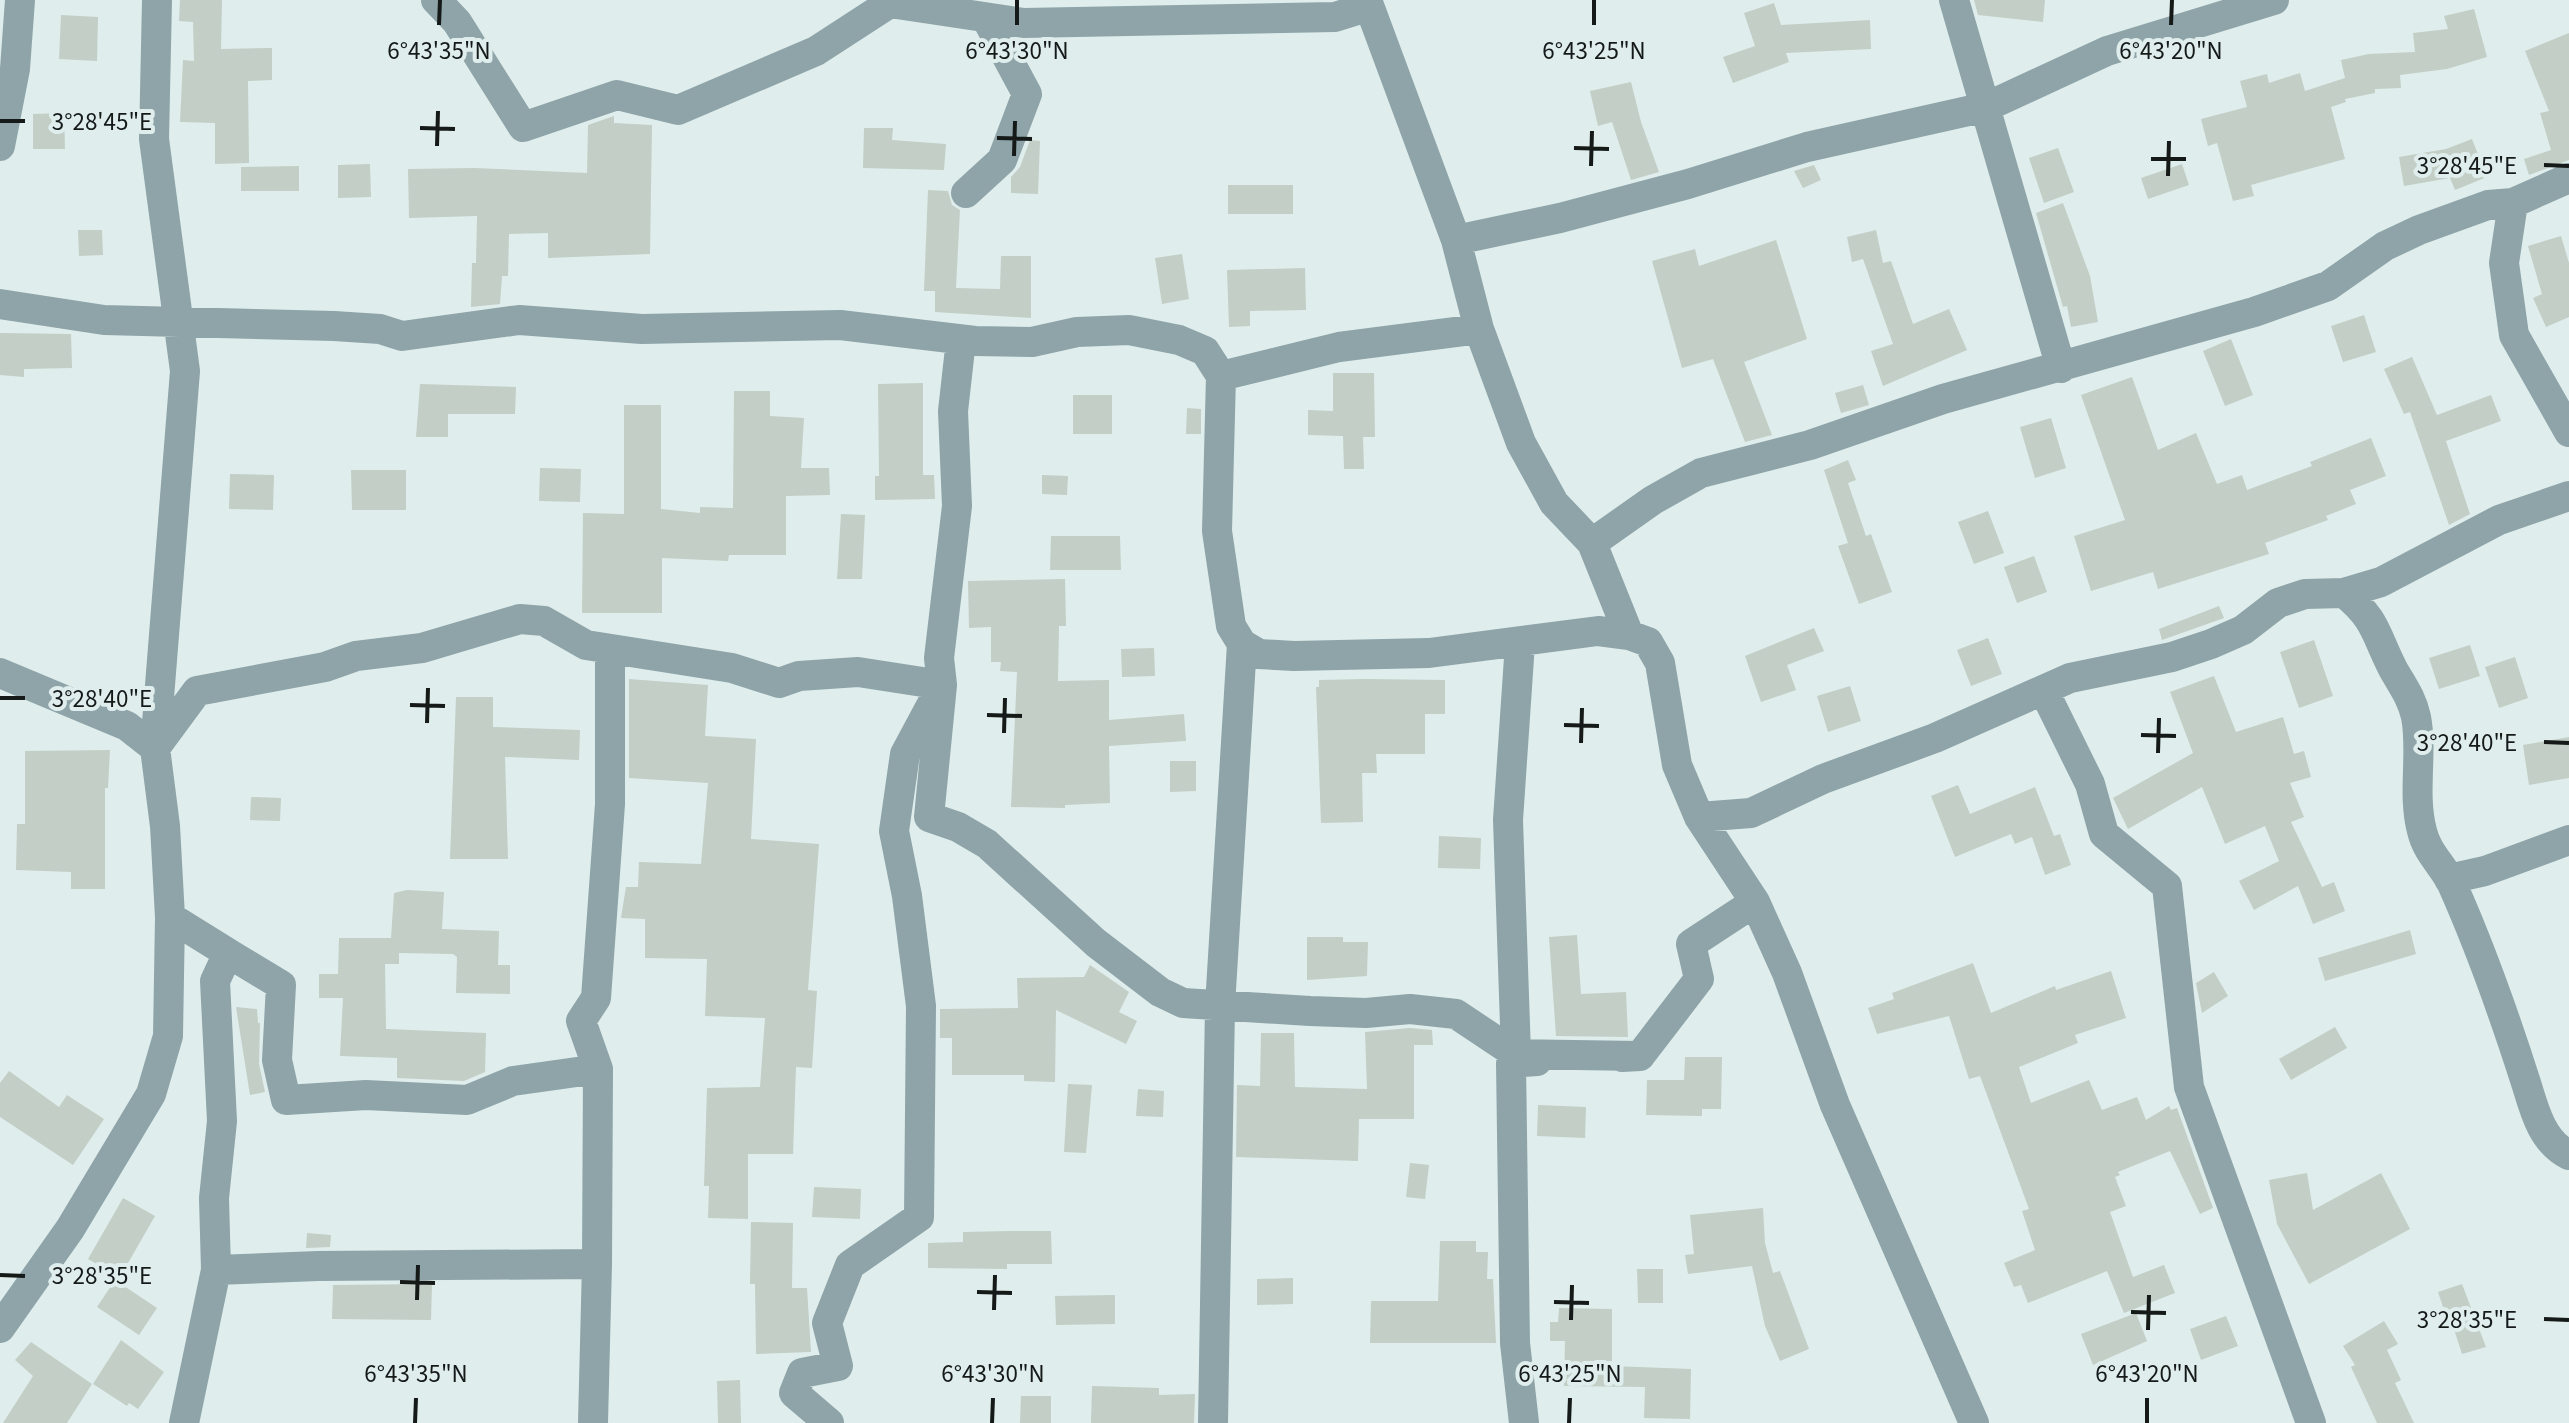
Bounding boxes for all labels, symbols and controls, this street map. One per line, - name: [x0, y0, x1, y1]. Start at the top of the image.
- text: 6°43'35"N: [387, 33, 491, 69]
- text: 6°43'30"N: [965, 33, 1069, 69]
- text: 6°43'25"N: [1542, 33, 1646, 69]
- text: 6°43'20"N: [2119, 33, 2223, 69]
- text: 3°28'45"E: [52, 104, 152, 140]
- text: 3°28'45"E: [2417, 148, 2517, 184]
- text: 3°28'40"E: [52, 681, 152, 717]
- text: 3°28'40"E: [2417, 725, 2517, 761]
- text: 3°28'35"E: [52, 1258, 152, 1294]
- text: 3°28'35"E: [2417, 1302, 2517, 1338]
- text: 6°43'35"N: [364, 1356, 468, 1392]
- text: 6°43'30"N: [941, 1356, 1045, 1392]
- text: 6°43'25"N: [1518, 1356, 1622, 1392]
- text: 6°43'20"N: [2095, 1356, 2199, 1392]

